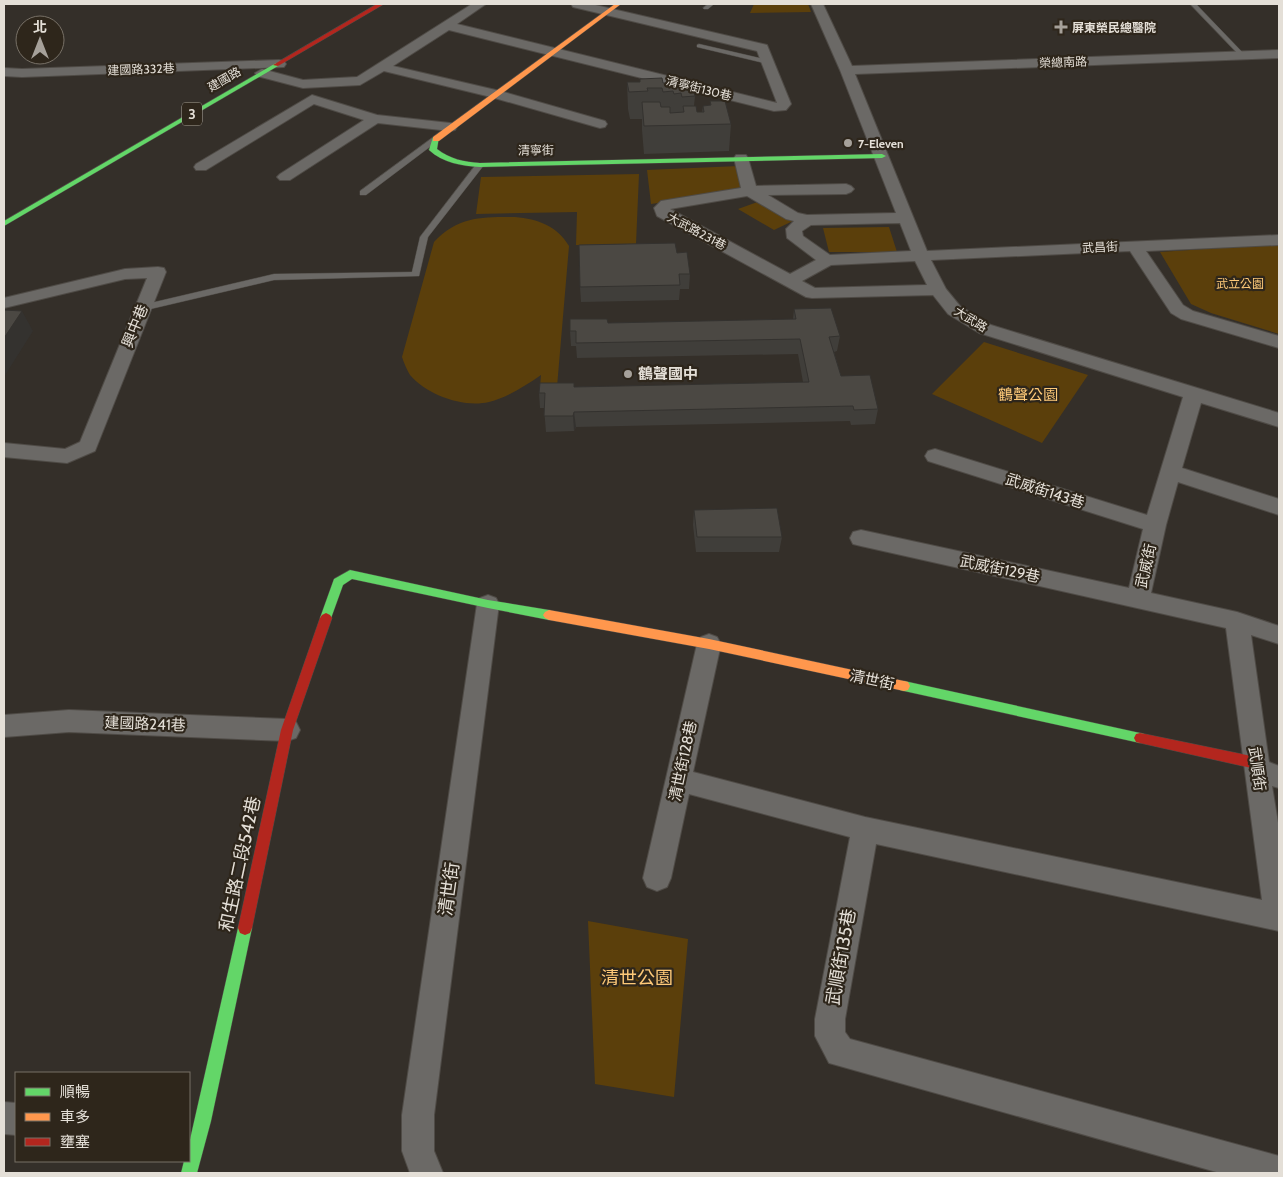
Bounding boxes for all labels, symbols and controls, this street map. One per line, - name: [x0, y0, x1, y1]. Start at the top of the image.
- north arrow: [15, 15, 65, 65]
- text: 北: [33, 18, 47, 36]
- marker: 屏東榮民總醫院: [1054, 20, 1068, 34]
- place label: 屏東榮民總醫院: [1072, 20, 1156, 35]
- street label: 榮總南路: [1039, 54, 1087, 70]
- street label: 建國路332巷: [107, 60, 175, 78]
- street label: 建國路: [205, 64, 243, 94]
- street label: 清寧街130巷: [665, 73, 733, 103]
- road number: 3: [182, 102, 202, 126]
- place label: 7-Eleven: [858, 136, 904, 151]
- marker: 7-Eleven: [842, 137, 854, 149]
- street label: 清寧街: [518, 142, 554, 158]
- street label: 大武路231巷: [665, 209, 729, 253]
- street label: 武昌街: [1082, 239, 1118, 255]
- park label: 武立公園: [1216, 276, 1264, 291]
- street label: 興中巷: [118, 302, 152, 350]
- street label: 大武路: [952, 303, 990, 335]
- place label: 鶴聲國中: [638, 365, 698, 383]
- marker: 鶴聲國中: [622, 368, 634, 380]
- park label: 鶴聲公園: [998, 386, 1058, 404]
- street label: 武威街143巷: [1003, 470, 1087, 512]
- street label: 武威街: [1132, 542, 1160, 590]
- street label: 武威街129巷: [958, 552, 1042, 586]
- street label: 清世街: [848, 667, 896, 693]
- street label: 建國路241巷: [104, 714, 186, 734]
- street label: 清世街128巷: [666, 719, 700, 803]
- street label: 武順街: [1245, 745, 1269, 793]
- street label: 和生路二段542巷: [215, 794, 265, 934]
- street label: 清世街: [434, 861, 464, 917]
- street label: 武順街135巷: [822, 907, 860, 1007]
- park label: 清世公園: [601, 967, 673, 989]
- legend: [15, 1072, 190, 1162]
- text: 順暢: [60, 1083, 90, 1101]
- text: 車多: [60, 1108, 90, 1126]
- text: 壅塞: [60, 1133, 90, 1151]

